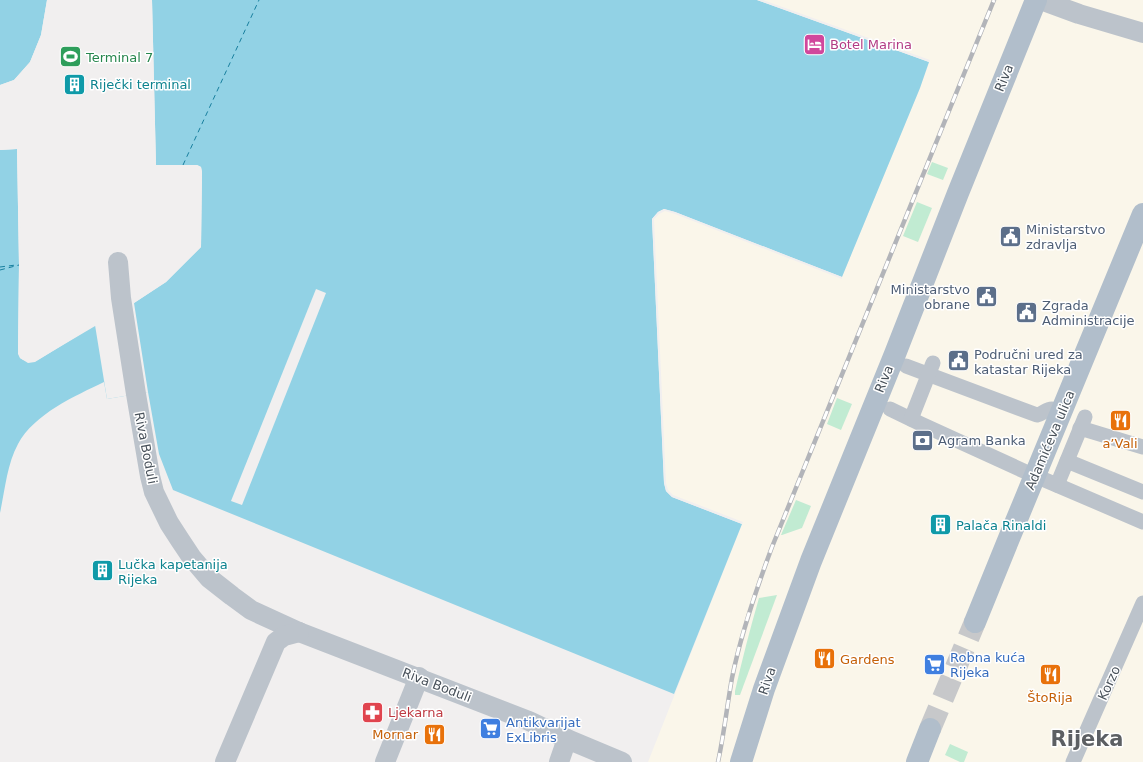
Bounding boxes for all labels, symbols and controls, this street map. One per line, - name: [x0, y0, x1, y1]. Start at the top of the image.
- hotel icon: Botel Marina: [801, 31, 827, 57]
- place label: Botel Marina: [830, 37, 912, 52]
- sports icon: Terminal 7: [58, 44, 84, 70]
- place label: Terminal 7: [85, 50, 153, 65]
- street label: Riva: [992, 62, 1016, 94]
- building icon: Riječki terminal: [62, 71, 88, 97]
- place label: Riječki terminal: [90, 77, 191, 92]
- place label: Ministarstvo zdravlja: [1026, 222, 1105, 252]
- public building icon: Ministarstvo zdravlja: [997, 223, 1023, 249]
- place label: Ministarstvo obrane: [891, 282, 970, 312]
- public building icon: Ministarstvo obrane: [973, 283, 999, 309]
- place label: Zgrada Administracije: [1042, 298, 1135, 328]
- public building icon: Zgrada Administracije: [1013, 299, 1039, 325]
- place label: Područni ured za katastar Rijeka: [974, 347, 1083, 377]
- public building icon: Područni ured za katastar Rijeka: [946, 348, 972, 374]
- street label: Riva: [872, 363, 896, 395]
- street label: Adamićeva ulica: [1022, 388, 1078, 492]
- restaurant icon: a’Vali: [1107, 408, 1133, 434]
- street label: Riva Boduli: [132, 411, 160, 485]
- bank icon: Agram Banka: [909, 427, 935, 453]
- place label: Agram Banka: [938, 433, 1026, 448]
- place label: a’Vali: [1102, 436, 1138, 451]
- building icon: Palača Rinaldi: [928, 512, 954, 538]
- place label: Palača Rinaldi: [956, 518, 1046, 533]
- place label: Lučka kapetanija Rijeka: [118, 557, 228, 587]
- building icon: Lučka kapetanija Rijeka: [89, 558, 115, 584]
- restaurant icon: Gardens: [812, 646, 838, 672]
- place label: Robna kuća Rijeka: [950, 650, 1025, 680]
- supermarket icon: Robna kuća Rijeka: [921, 651, 947, 677]
- place label: Gardens: [840, 652, 895, 667]
- restaurant icon: ŠtoRija: [1037, 662, 1063, 688]
- street label: Korzo: [1095, 663, 1123, 702]
- street label: Riva Boduli: [400, 665, 474, 705]
- street label: Riva: [755, 665, 779, 697]
- place label: ŠtoRija: [1027, 690, 1073, 705]
- pharmacy icon: Ljekarna: [359, 699, 385, 725]
- place label: Ljekarna: [388, 705, 443, 720]
- place label: Antikvarijat ExLibris: [506, 715, 581, 745]
- supermarket icon: Antikvarijat ExLibris: [478, 716, 504, 742]
- restaurant icon: Mornar: [421, 721, 447, 747]
- place label: Mornar: [372, 727, 419, 742]
- district label: Rijeka: [1051, 727, 1123, 751]

